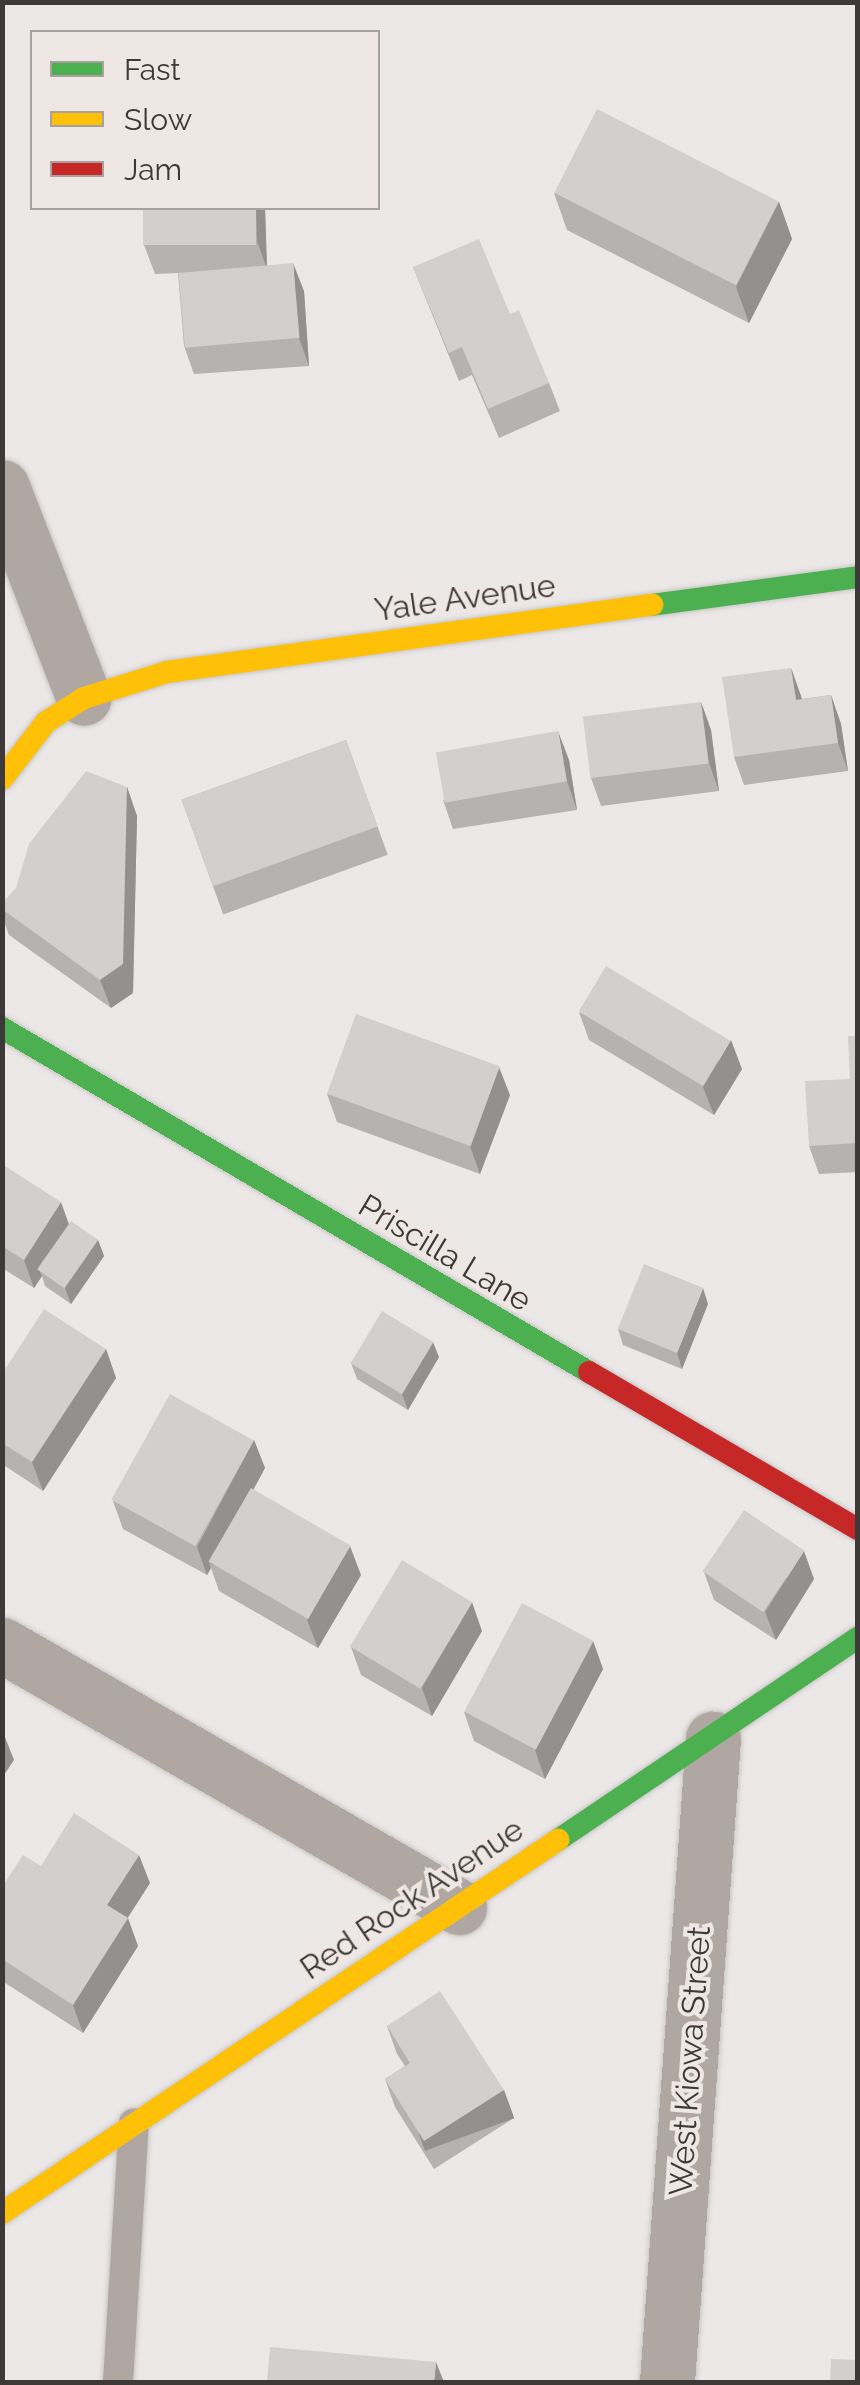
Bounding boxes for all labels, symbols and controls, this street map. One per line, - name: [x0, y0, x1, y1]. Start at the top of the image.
- legend: [30, 30, 380, 210]
- text: Fast: [124, 52, 181, 87]
- text: Slow: [124, 102, 192, 137]
- text: Jam: [124, 152, 182, 187]
- street label: Yale Avenue: [372, 566, 558, 630]
- street label: Priscilla Lane: [352, 1186, 538, 1320]
- street label: Red Rock Avenue: [293, 1810, 531, 1988]
- street label: West Kiowa Street: [661, 1925, 719, 2197]

